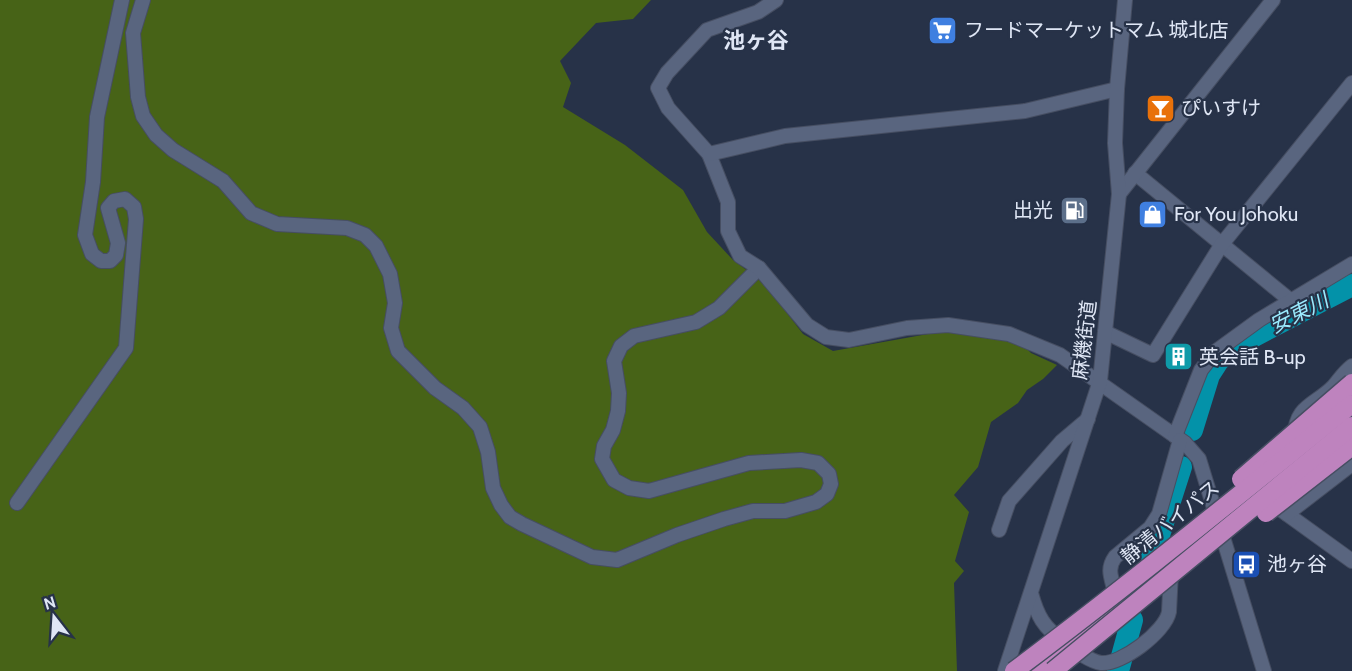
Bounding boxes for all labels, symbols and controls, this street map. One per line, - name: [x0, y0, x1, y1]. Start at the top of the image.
- supermarket icon: フードマーケットマム 城北店: [927, 14, 959, 46]
- place label: フードマーケットマム 城北店: [964, 18, 1229, 42]
- district label: 池ヶ谷: [723, 27, 789, 54]
- bar icon: ぴいすけ: [1144, 92, 1176, 124]
- place label: ぴいすけ: [1181, 96, 1261, 120]
- fuel station icon: 出光: [1058, 194, 1090, 226]
- place label: 出光: [1013, 198, 1053, 222]
- shop icon: For You Johoku: [1137, 198, 1169, 230]
- place label: For You Johoku: [1174, 202, 1298, 226]
- water label: 安東川: [1265, 286, 1334, 338]
- street label: 麻機街道: [1067, 299, 1101, 381]
- building icon: 英会話 B-up: [1162, 341, 1194, 373]
- place label: 英会話 B-up: [1199, 345, 1306, 369]
- street label: 静清バイパス: [1116, 475, 1224, 569]
- bus stop icon: 池ヶ谷: [1230, 548, 1262, 580]
- place label: 池ヶ谷: [1267, 552, 1327, 576]
- north arrow: [24, 587, 84, 647]
- text: N: [42, 592, 58, 614]

